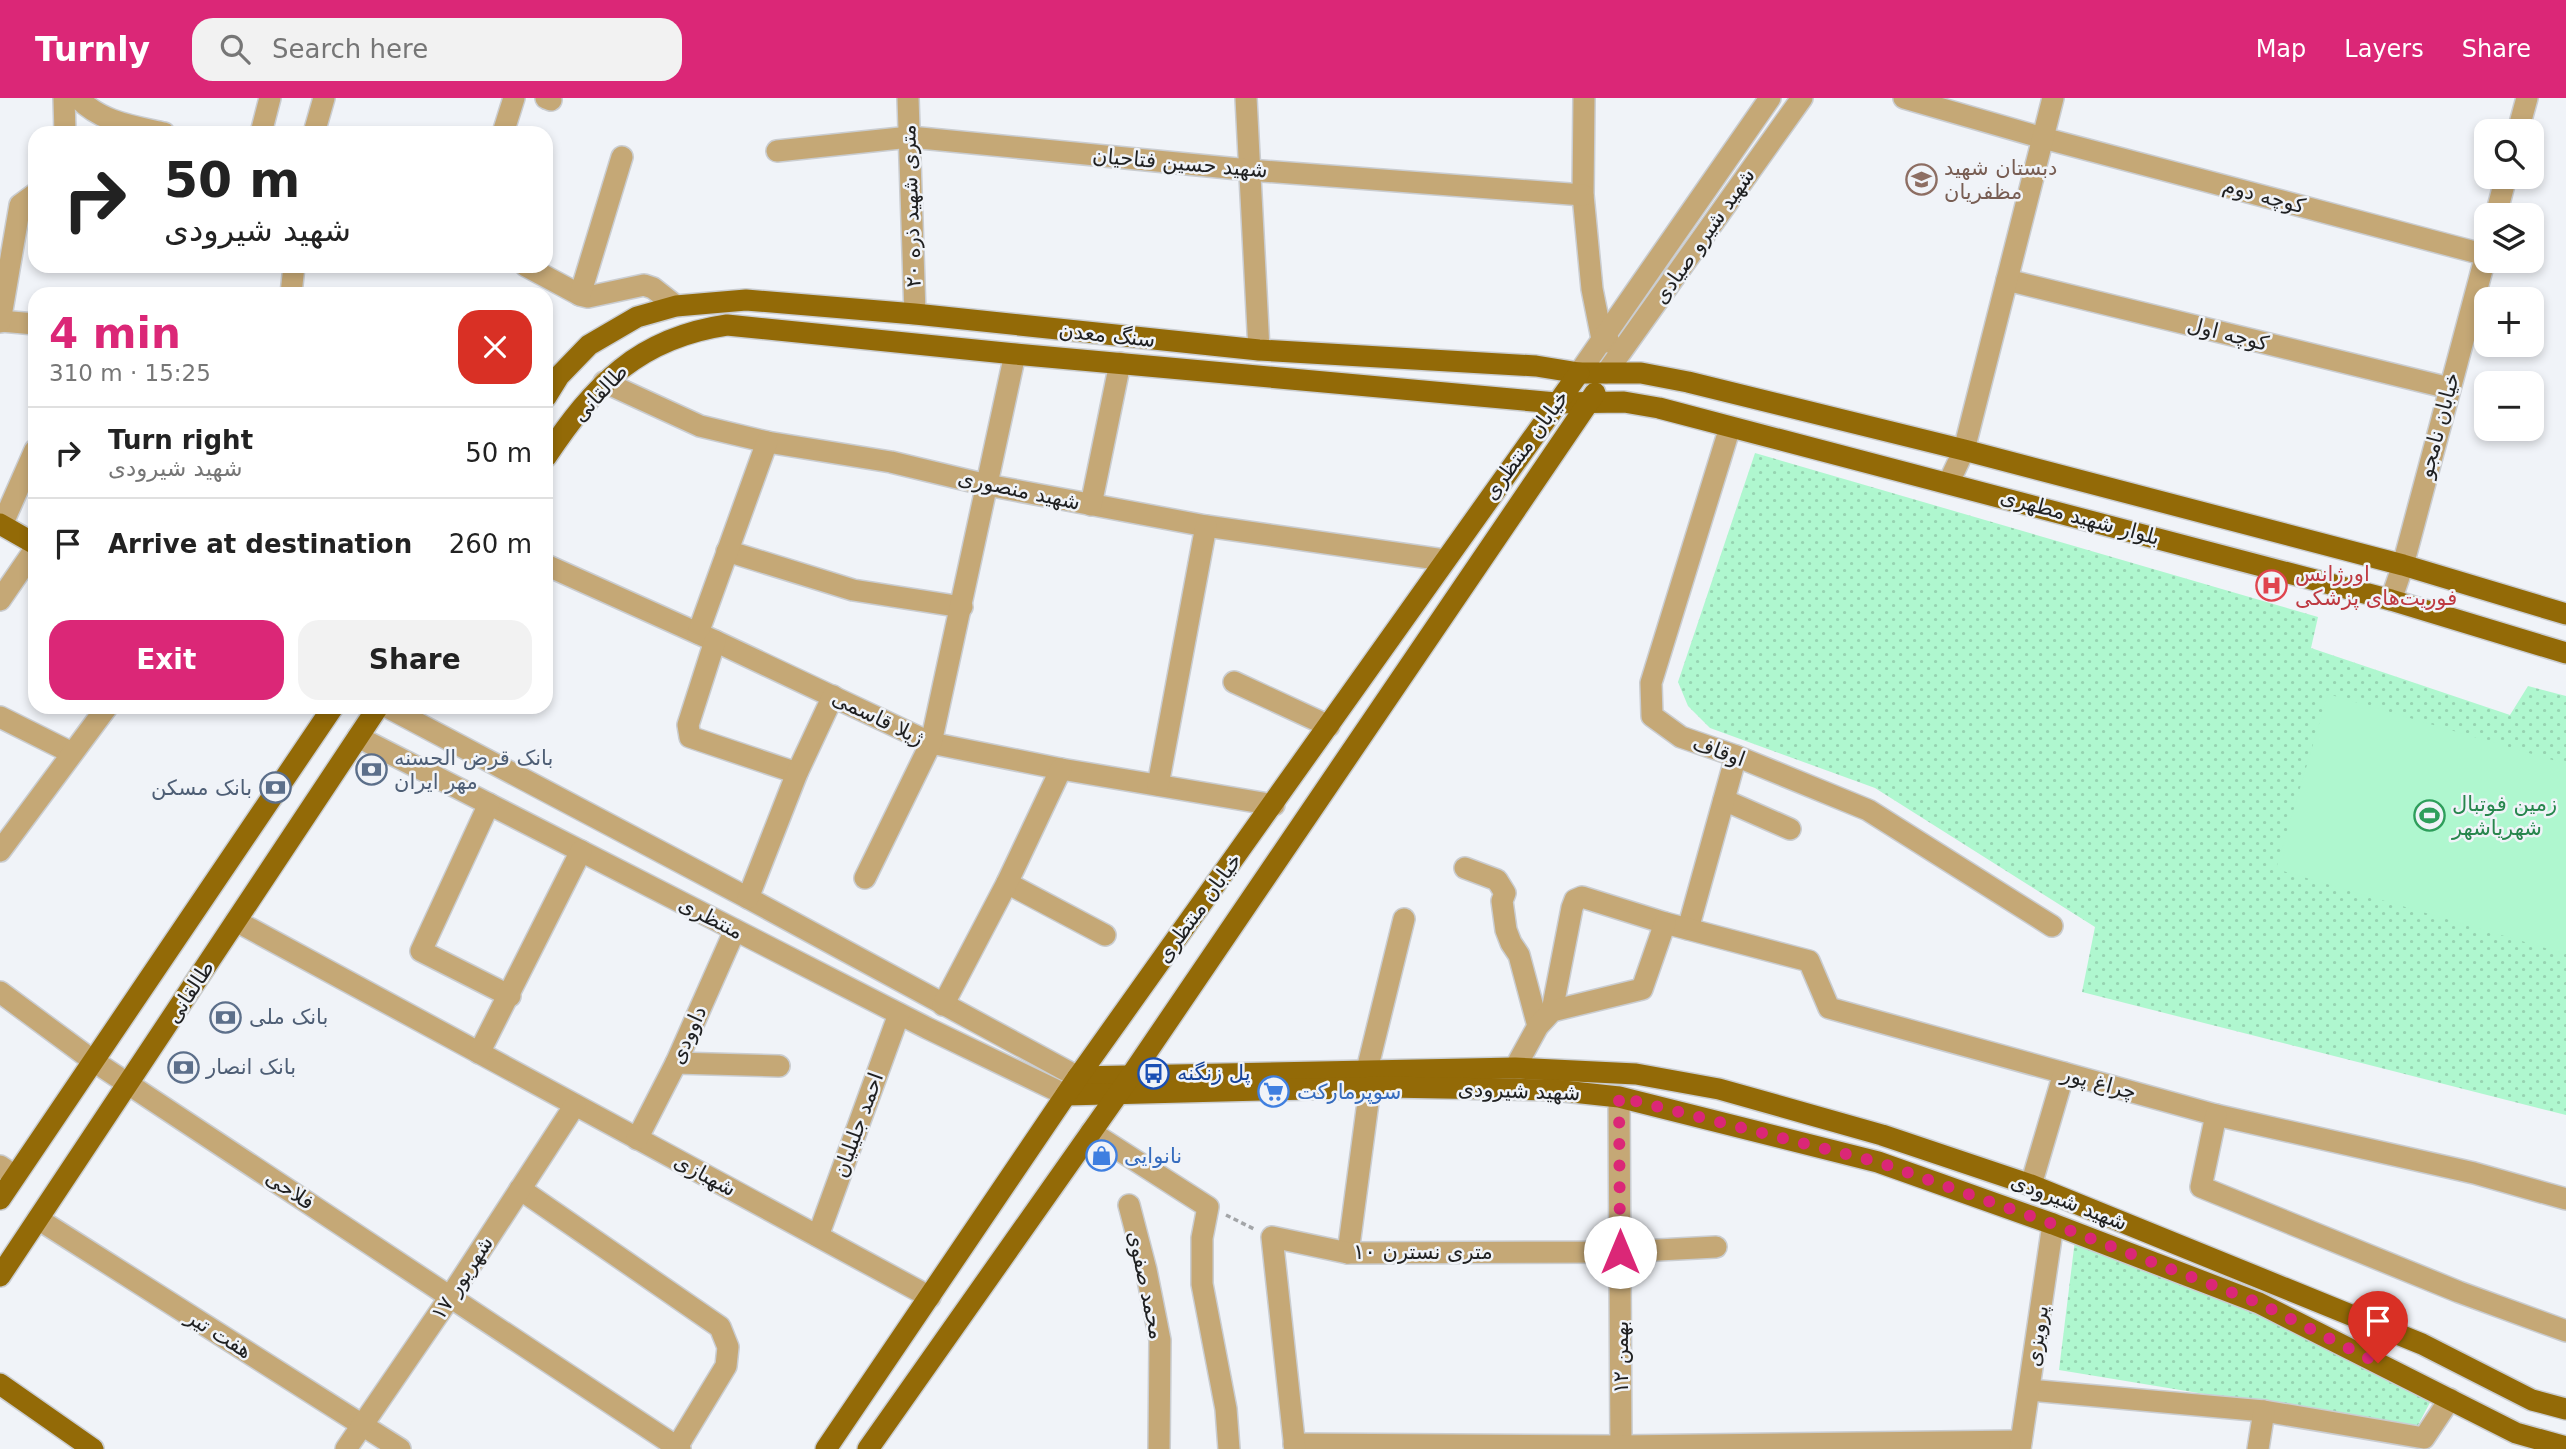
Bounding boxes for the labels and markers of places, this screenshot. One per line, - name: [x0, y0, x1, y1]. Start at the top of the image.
- place label: دبستان شهید مظفریان: [1944, 156, 2057, 204]
- school or university icon: دبستان شهید مظفریان: [1904, 163, 1938, 197]
- place label: اورژانس فوریت‌های پزشکی: [2295, 562, 2457, 610]
- hospital icon: اورژانس فوریت‌های پزشکی: [2255, 569, 2289, 603]
- place label: بانک قرض الحسنه مهر ایران: [394, 746, 553, 794]
- bank icon: بانک قرض الحسنه مهر ایران: [354, 753, 388, 787]
- bank icon: بانک مسکن: [258, 771, 292, 805]
- place label: بانک مسکن: [151, 776, 252, 800]
- place label: زمین فوتبال شهریاشهر: [2451, 792, 2557, 840]
- sports icon: زمین فوتبال شهریاشهر: [2412, 799, 2446, 833]
- bank icon: بانک ملی: [209, 1000, 243, 1034]
- place label: بانک ملی: [249, 1005, 328, 1029]
- bank icon: بانک انصار: [166, 1050, 200, 1084]
- place label: بانک انصار: [205, 1055, 296, 1079]
- bus stop icon: پل زنگنه: [1137, 1056, 1171, 1090]
- place label: پل زنگنه: [1177, 1061, 1251, 1085]
- supermarket icon: سوپرمارکت: [1257, 1075, 1291, 1109]
- place label: سوپرمارکت: [1297, 1080, 1401, 1104]
- shop icon: نانوایی: [1084, 1139, 1118, 1173]
- place label: نانوایی: [1124, 1144, 1182, 1168]
- pin: [2348, 1291, 2408, 1363]

